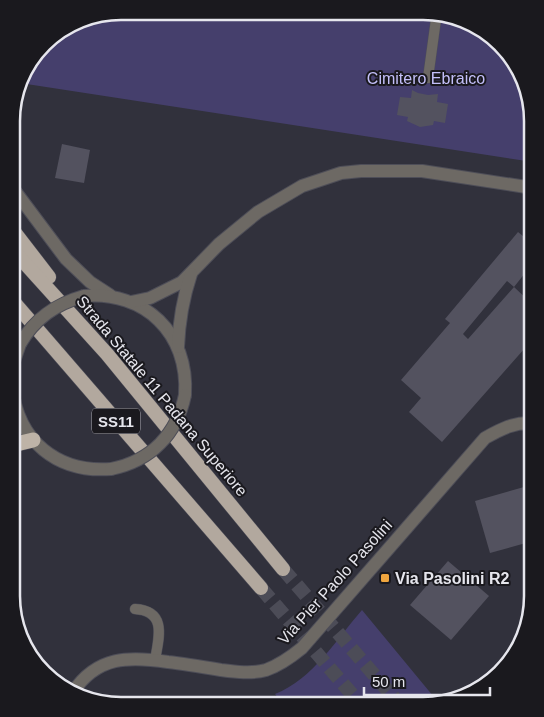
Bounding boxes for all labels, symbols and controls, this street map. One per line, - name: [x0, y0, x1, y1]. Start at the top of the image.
- park label: Cimitero Ebraico: [367, 70, 485, 87]
- street label: Strada Statale 11 Padana Superiore: [73, 293, 251, 500]
- road number: SS11: [92, 408, 140, 434]
- street label: Via Pier Paolo Pasolini: [275, 516, 395, 648]
- place label: Via Pasolini R2: [395, 570, 510, 587]
- marker: Via Pasolini R2: [379, 572, 391, 584]
- scale bar: [364, 664, 490, 696]
- text: 50 m: [372, 673, 405, 690]

